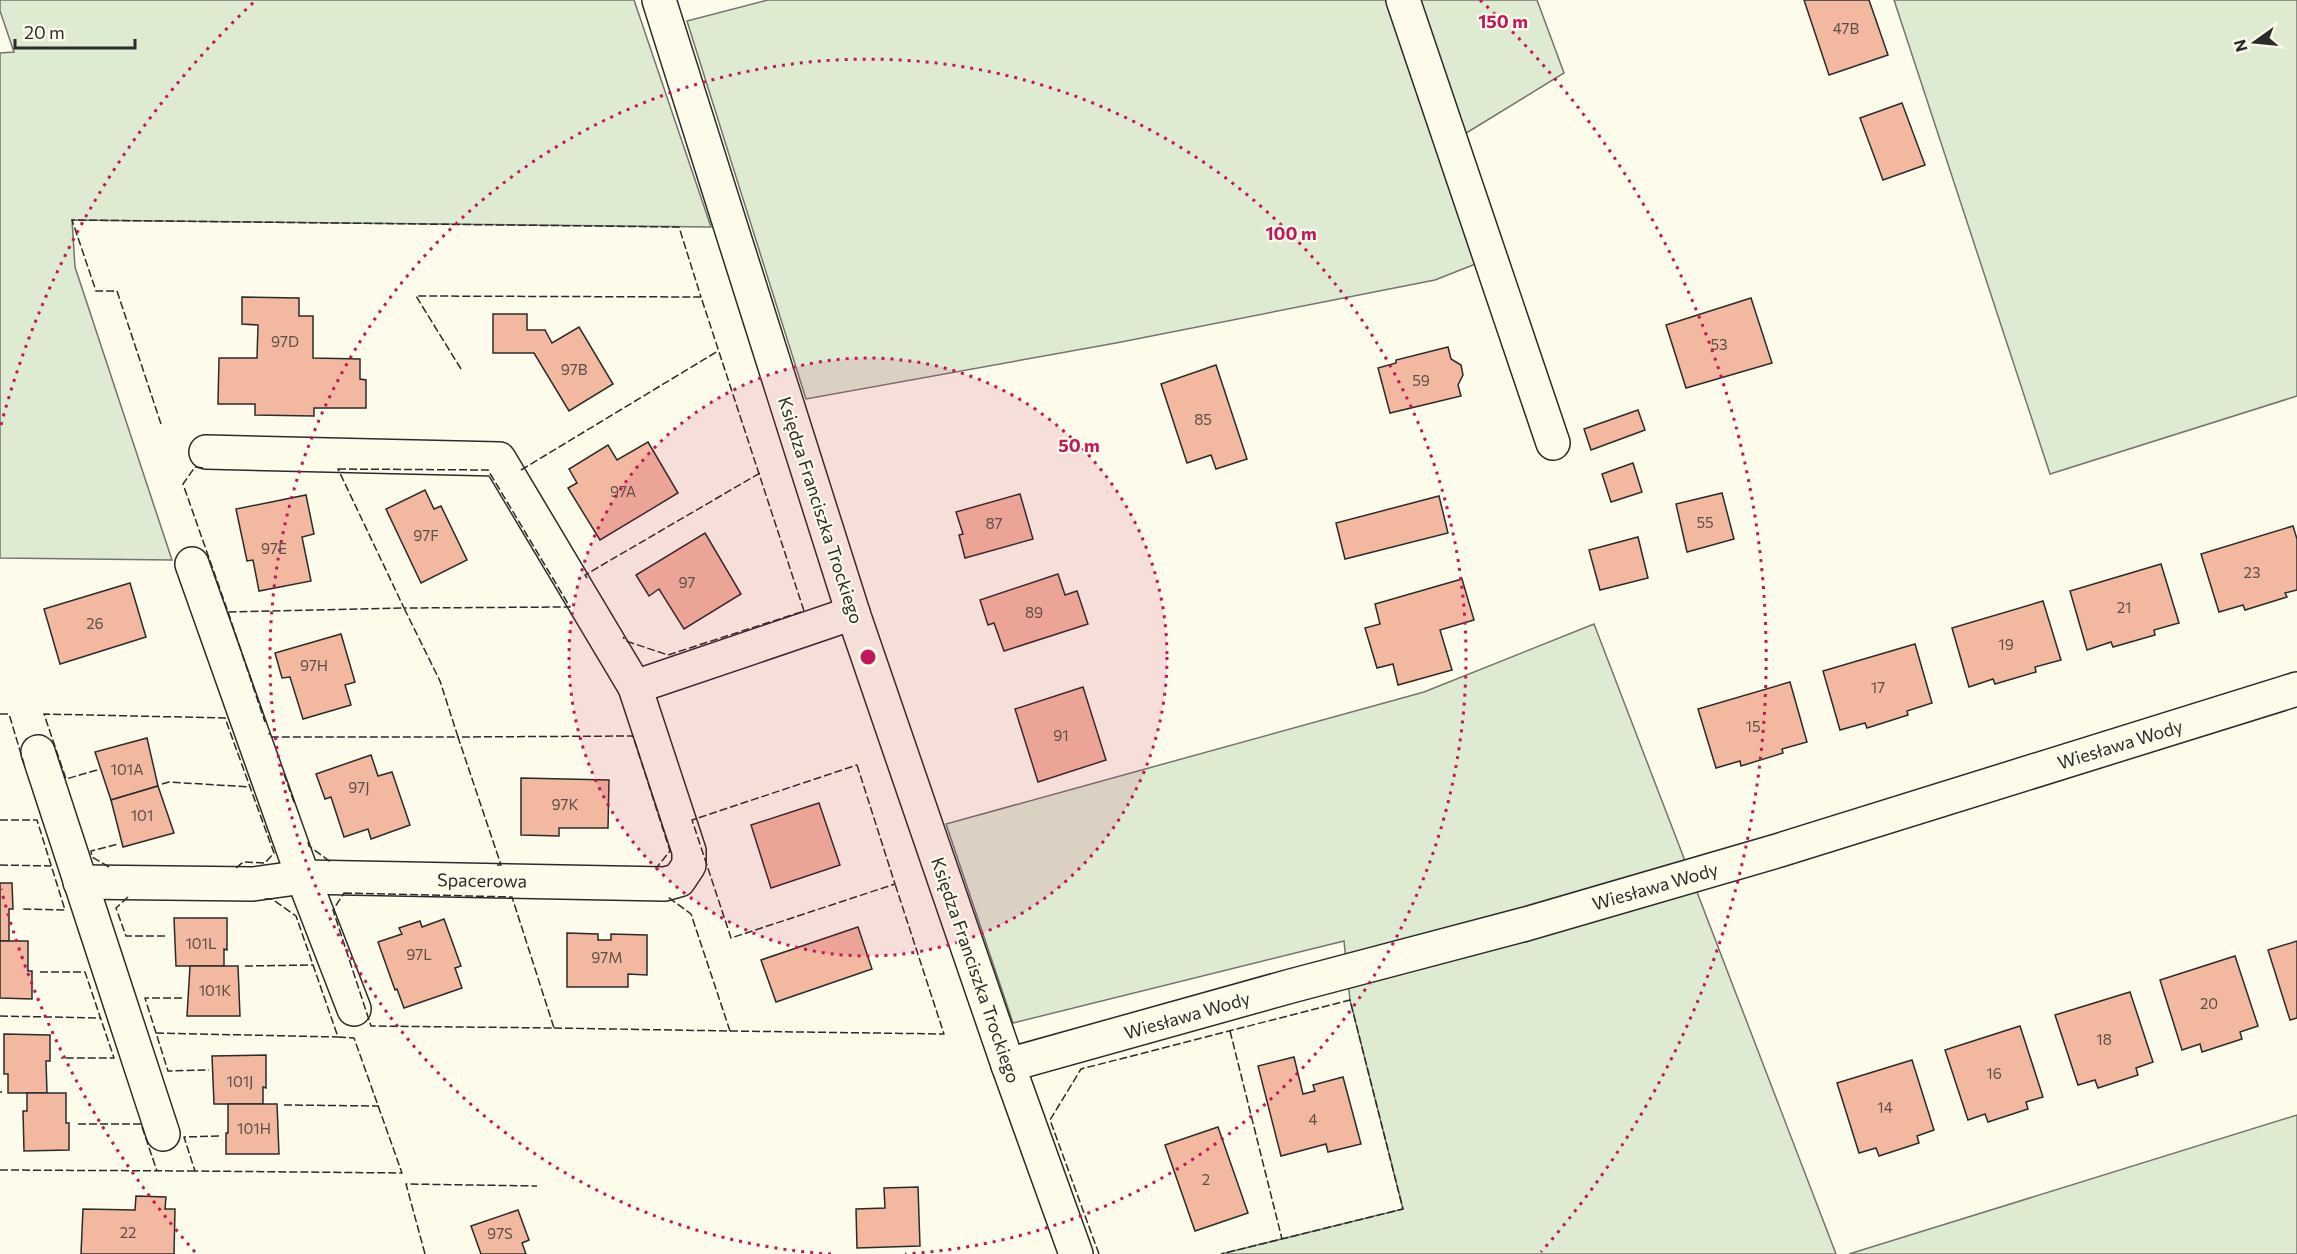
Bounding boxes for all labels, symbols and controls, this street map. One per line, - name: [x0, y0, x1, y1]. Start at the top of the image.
- text: 150 m: [1478, 10, 1528, 32]
- scale bar: [15, 12, 135, 50]
- north arrow: [2225, 12, 2285, 72]
- house number: 47B: [1833, 19, 1859, 37]
- text: 20 m: [24, 21, 65, 43]
- text: N: [2229, 38, 2251, 54]
- text: 100 m: [1265, 222, 1317, 244]
- house number: 97D: [271, 332, 299, 350]
- house number: 53: [1710, 335, 1728, 353]
- house number: 97B: [561, 360, 588, 378]
- house number: 59: [1412, 371, 1430, 389]
- street label: Księdza Franciszka Trockiego: [774, 394, 868, 626]
- house number: 85: [1194, 410, 1212, 428]
- text: 50 m: [1058, 434, 1100, 456]
- house number: 97A: [610, 482, 636, 500]
- house number: 55: [1696, 513, 1714, 531]
- house number: 87: [986, 514, 1003, 532]
- house number: 97F: [413, 526, 439, 544]
- house number: 97E: [261, 539, 287, 557]
- house number: 23: [2244, 563, 2260, 581]
- house number: 97: [679, 573, 696, 591]
- house number: 21: [2117, 598, 2131, 616]
- house number: 89: [1025, 603, 1043, 621]
- house number: 26: [86, 614, 104, 632]
- house number: 19: [1998, 635, 2014, 653]
- centre of rings: [858, 647, 878, 667]
- house number: 97H: [300, 656, 328, 674]
- house number: 17: [1871, 678, 1885, 696]
- street label: Wiesława Wody: [2055, 714, 2185, 774]
- house number: 15: [1745, 717, 1761, 735]
- house number: 91: [1053, 726, 1069, 744]
- house number: 101A: [111, 760, 143, 778]
- house number: 97J: [348, 778, 370, 796]
- house number: 97K: [551, 795, 579, 813]
- house number: 101: [131, 806, 153, 824]
- street label: Księdza Franciszka Trockiego: [927, 854, 1025, 1086]
- street label: Wiesława Wody: [1590, 858, 1720, 914]
- street label: Spacerowa: [437, 868, 527, 892]
- house number: 101L: [185, 934, 217, 952]
- house number: 97L: [406, 945, 432, 963]
- house number: 97M: [591, 948, 623, 966]
- house number: 101K: [199, 981, 231, 999]
- street label: Wiesława Wody: [1122, 987, 1252, 1043]
- house number: 20: [2200, 994, 2218, 1012]
- house number: 18: [2096, 1030, 2112, 1048]
- house number: 16: [1986, 1064, 2002, 1082]
- house number: 101J: [227, 1072, 253, 1090]
- house number: 14: [1877, 1098, 1893, 1116]
- house number: 4: [1309, 1110, 1318, 1128]
- house number: 101H: [237, 1119, 271, 1137]
- house number: 2: [1202, 1170, 1210, 1188]
- house number: 22: [120, 1223, 136, 1241]
- house number: 97S: [487, 1224, 513, 1242]

